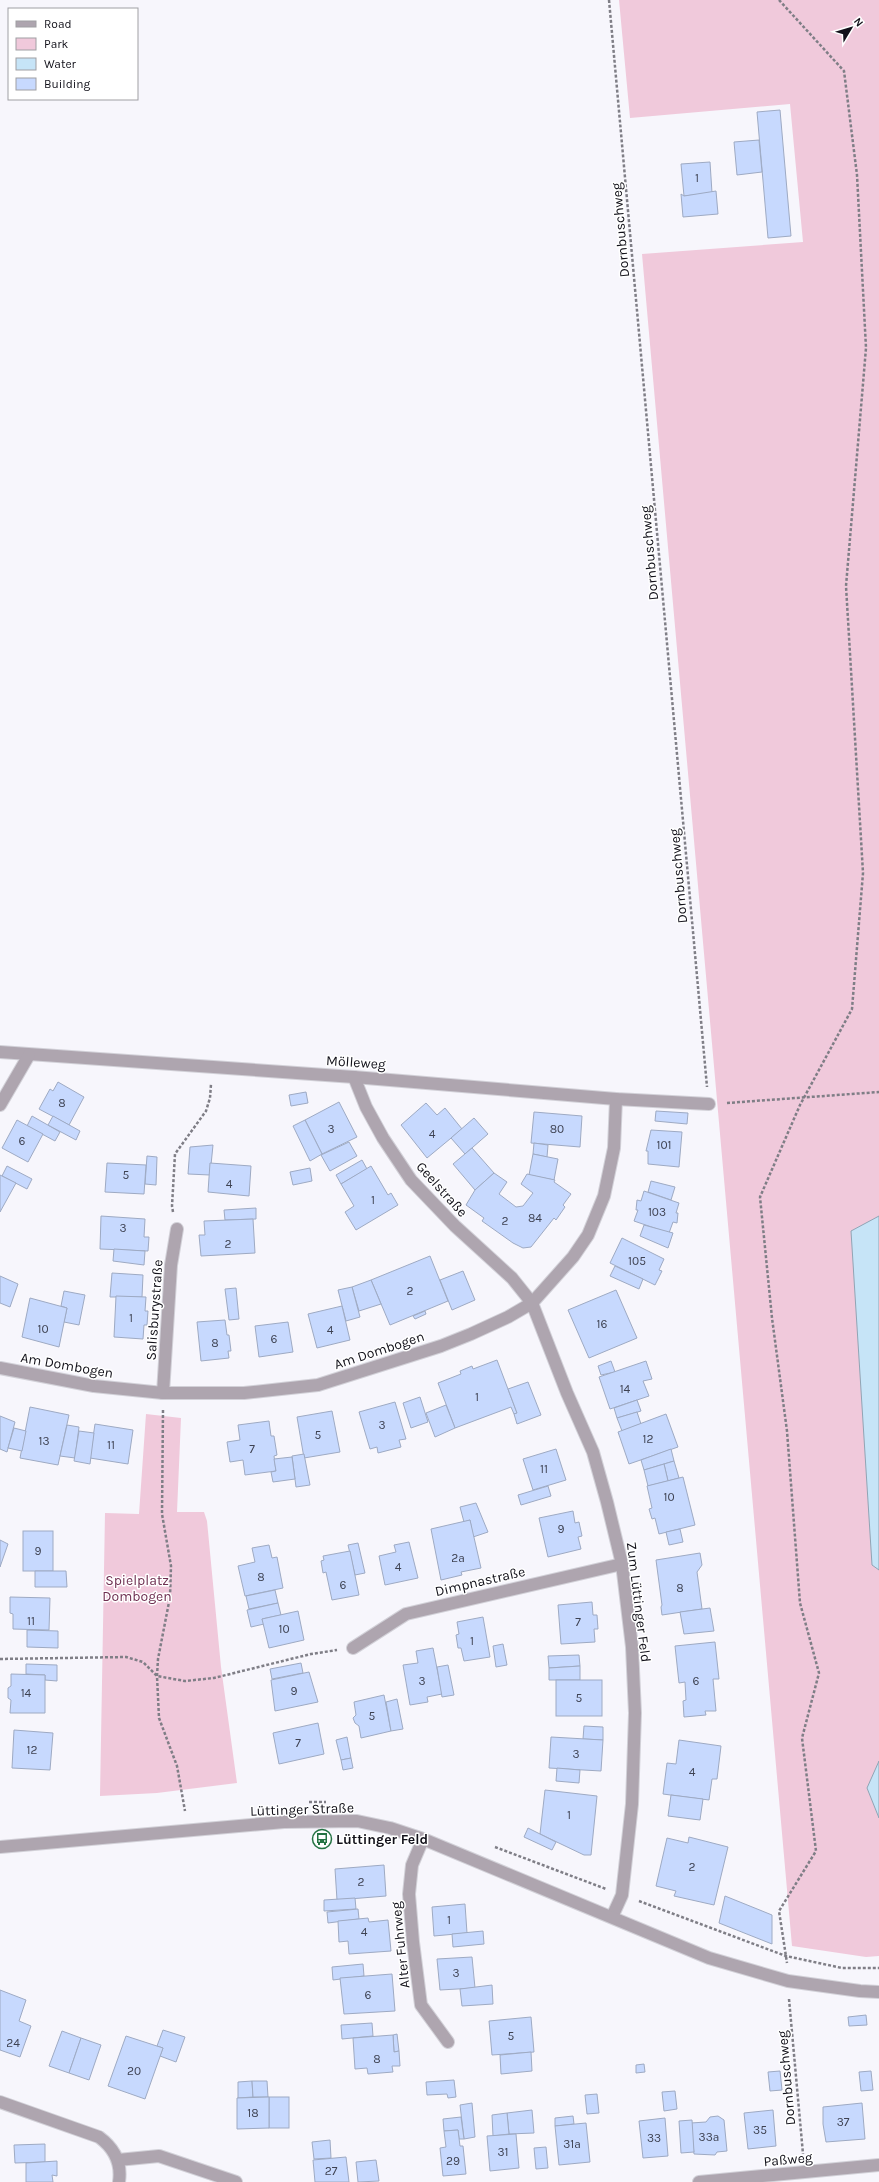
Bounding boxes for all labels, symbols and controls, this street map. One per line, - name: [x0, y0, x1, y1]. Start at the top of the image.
- legend: [8, 8, 138, 100]
- north arrow: [831, 8, 871, 48]
- text: N: [851, 15, 866, 29]
- text: Road: [44, 17, 72, 31]
- text: Park: [44, 37, 69, 51]
- text: Water: [44, 57, 77, 71]
- text: Building: [44, 77, 91, 91]
- house number: 1: [695, 171, 699, 185]
- street label: Dornbuschweg: [608, 182, 633, 278]
- street label: Dornbuschweg: [637, 505, 662, 601]
- street label: Dornbuschweg: [666, 828, 691, 924]
- street label: Mölleweg: [326, 1052, 386, 1073]
- house number: 8: [58, 1096, 66, 1110]
- house number: 3: [327, 1122, 335, 1136]
- house number: 80: [550, 1122, 564, 1136]
- house number: 4: [429, 1127, 436, 1141]
- house number: 6: [19, 1134, 26, 1148]
- house number: 101: [656, 1138, 672, 1152]
- street label: Geelstraße: [412, 1158, 471, 1220]
- house number: 5: [123, 1168, 130, 1182]
- house number: 4: [226, 1177, 233, 1191]
- house number: 1: [371, 1193, 375, 1207]
- house number: 103: [648, 1205, 666, 1219]
- house number: 84: [528, 1211, 542, 1225]
- house number: 2: [502, 1214, 509, 1228]
- house number: 3: [119, 1221, 127, 1235]
- house number: 2: [225, 1237, 232, 1251]
- house number: 105: [628, 1254, 646, 1268]
- street label: Salisburystraße: [142, 1259, 167, 1361]
- house number: 2: [407, 1284, 414, 1298]
- house number: 1: [129, 1311, 133, 1325]
- house number: 16: [597, 1317, 608, 1331]
- house number: 10: [37, 1322, 49, 1336]
- house number: 4: [327, 1323, 334, 1337]
- street label: Am Dombogen: [332, 1328, 426, 1373]
- house number: 6: [271, 1332, 278, 1346]
- house number: 8: [211, 1336, 219, 1350]
- street label: Am Dombogen: [19, 1349, 115, 1382]
- house number: 14: [620, 1382, 631, 1396]
- house number: 1: [475, 1390, 479, 1404]
- house number: 3: [378, 1418, 386, 1432]
- house number: 5: [315, 1428, 322, 1442]
- house number: 12: [643, 1432, 654, 1446]
- house number: 13: [38, 1434, 50, 1448]
- house number: 11: [107, 1438, 115, 1452]
- house number: 7: [249, 1442, 255, 1456]
- house number: 11: [540, 1462, 548, 1476]
- house number: 10: [663, 1490, 675, 1504]
- house number: 9: [558, 1522, 565, 1536]
- street label: Zum Lüttinger Feld: [623, 1541, 654, 1663]
- house number: 9: [35, 1544, 42, 1558]
- house number: 2a: [451, 1551, 465, 1565]
- house number: 4: [395, 1560, 402, 1574]
- street label: Dimpnastraße: [433, 1563, 527, 1600]
- house number: 8: [257, 1570, 265, 1584]
- park label: Spielplatz Dombogen: [102, 1572, 172, 1605]
- house number: 6: [340, 1578, 347, 1592]
- house number: 8: [676, 1581, 684, 1595]
- house number: 11: [27, 1614, 35, 1628]
- house number: 7: [575, 1615, 581, 1629]
- house number: 10: [278, 1622, 290, 1636]
- house number: 1: [470, 1634, 474, 1648]
- house number: 3: [418, 1674, 426, 1688]
- house number: 6: [693, 1674, 700, 1688]
- house number: 9: [291, 1684, 298, 1698]
- house number: 14: [21, 1686, 32, 1700]
- house number: 5: [576, 1691, 583, 1705]
- house number: 5: [369, 1709, 376, 1723]
- house number: 7: [295, 1736, 301, 1750]
- house number: 12: [27, 1743, 38, 1757]
- house number: 3: [572, 1747, 580, 1761]
- house number: 4: [689, 1765, 696, 1779]
- street label: Lüttinger Straße: [250, 1799, 354, 1820]
- house number: 1: [567, 1808, 571, 1822]
- bus stop icon: Lüttinger Feld: [311, 1828, 333, 1850]
- place label: Lüttinger Feld: [336, 1831, 428, 1848]
- house number: 2: [689, 1860, 696, 1874]
- house number: 2: [358, 1875, 365, 1889]
- street label: Alter Fuhrweg: [387, 1901, 413, 1989]
- house number: 1: [447, 1913, 451, 1927]
- house number: 4: [361, 1925, 368, 1939]
- house number: 3: [452, 1966, 460, 1980]
- house number: 6: [365, 1988, 372, 2002]
- house number: 5: [508, 2029, 515, 2043]
- street label: Dornbuschweg: [774, 2030, 799, 2126]
- house number: 24: [6, 2036, 20, 2050]
- house number: 8: [373, 2052, 381, 2066]
- house number: 20: [127, 2064, 141, 2078]
- house number: 18: [247, 2106, 259, 2120]
- house number: 37: [837, 2115, 850, 2129]
- house number: 35: [753, 2123, 767, 2137]
- house number: 33a: [699, 2130, 719, 2144]
- house number: 33: [647, 2131, 661, 2145]
- house number: 31a: [563, 2137, 581, 2151]
- house number: 31: [497, 2145, 509, 2159]
- street label: Paßweg: [763, 2149, 813, 2170]
- house number: 29: [446, 2154, 460, 2168]
- house number: 27: [325, 2164, 338, 2178]

